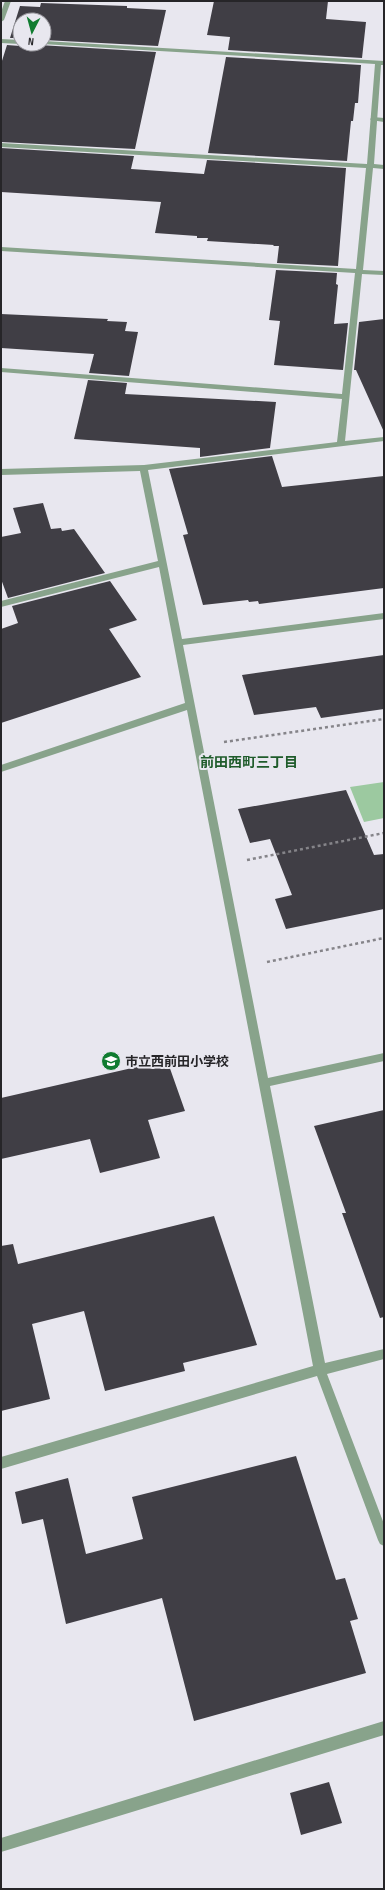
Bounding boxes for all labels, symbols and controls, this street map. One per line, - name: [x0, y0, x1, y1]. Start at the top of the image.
- north arrow: [12, 12, 52, 52]
- text: N: [27, 35, 35, 48]
- district label: 前田西町三丁目: [200, 754, 298, 771]
- school or university icon: 市立西前田小学校: [100, 1050, 122, 1072]
- place label: 市立西前田小学校: [125, 1054, 229, 1070]

